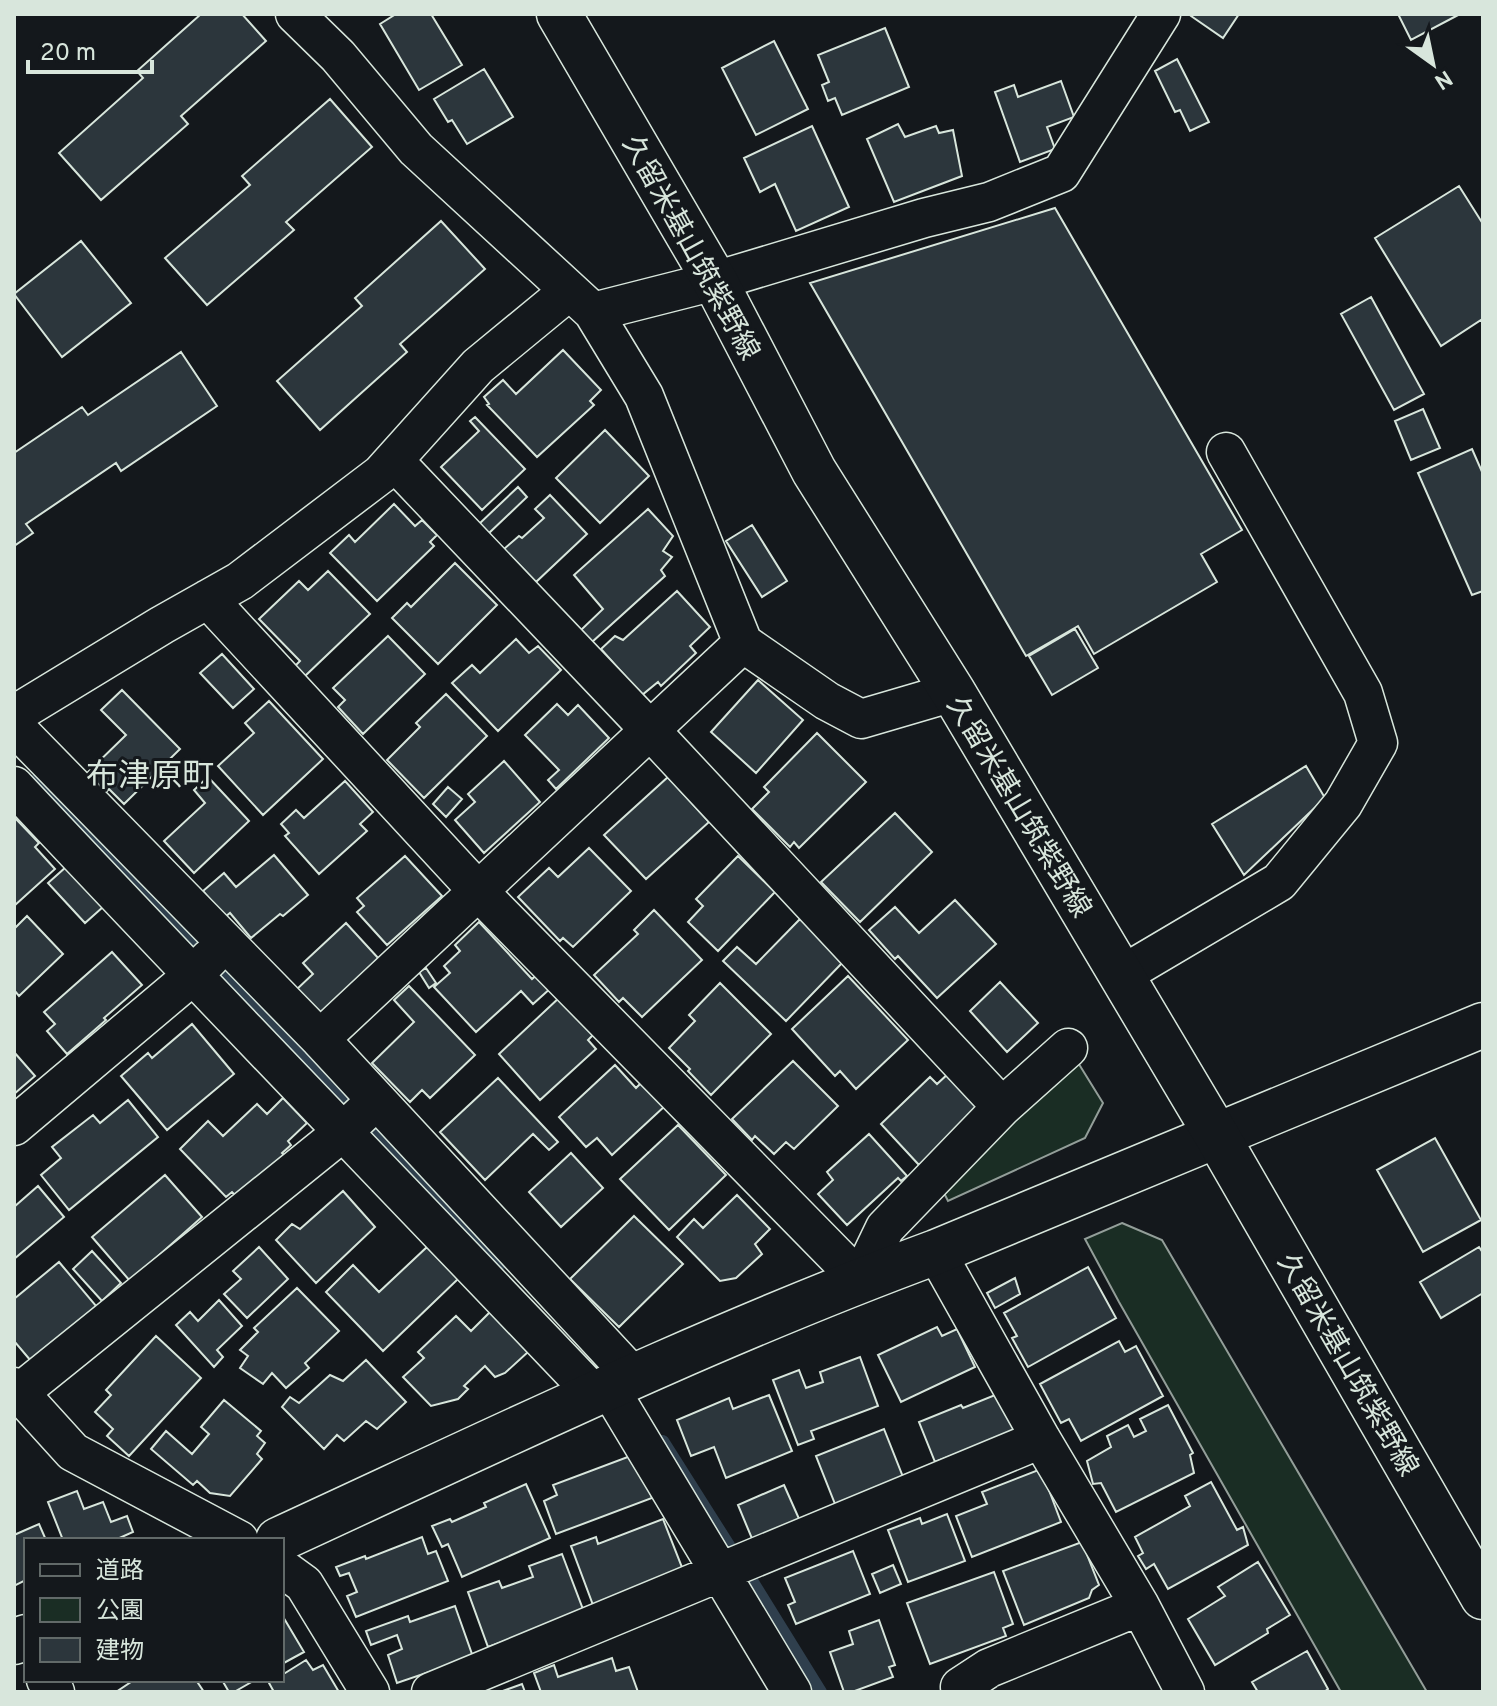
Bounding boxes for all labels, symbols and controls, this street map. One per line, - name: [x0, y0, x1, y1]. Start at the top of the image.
- scale bar: [28, 24, 152, 74]
- north arrow: [1393, 24, 1473, 104]
- text: 20 m: [40, 39, 96, 69]
- text: N: [1429, 63, 1457, 94]
- street label: 久留米基山筑紫野線: [613, 130, 766, 367]
- street label: 久留米基山筑紫野線: [937, 690, 1098, 925]
- district label: 布津原町: [86, 758, 214, 798]
- street label: 久留米基山筑紫野線: [1268, 1247, 1425, 1484]
- legend: [24, 1538, 284, 1682]
- text: 道路: [96, 1557, 144, 1587]
- text: 公園: [96, 1597, 144, 1627]
- text: 建物: [96, 1637, 144, 1667]

